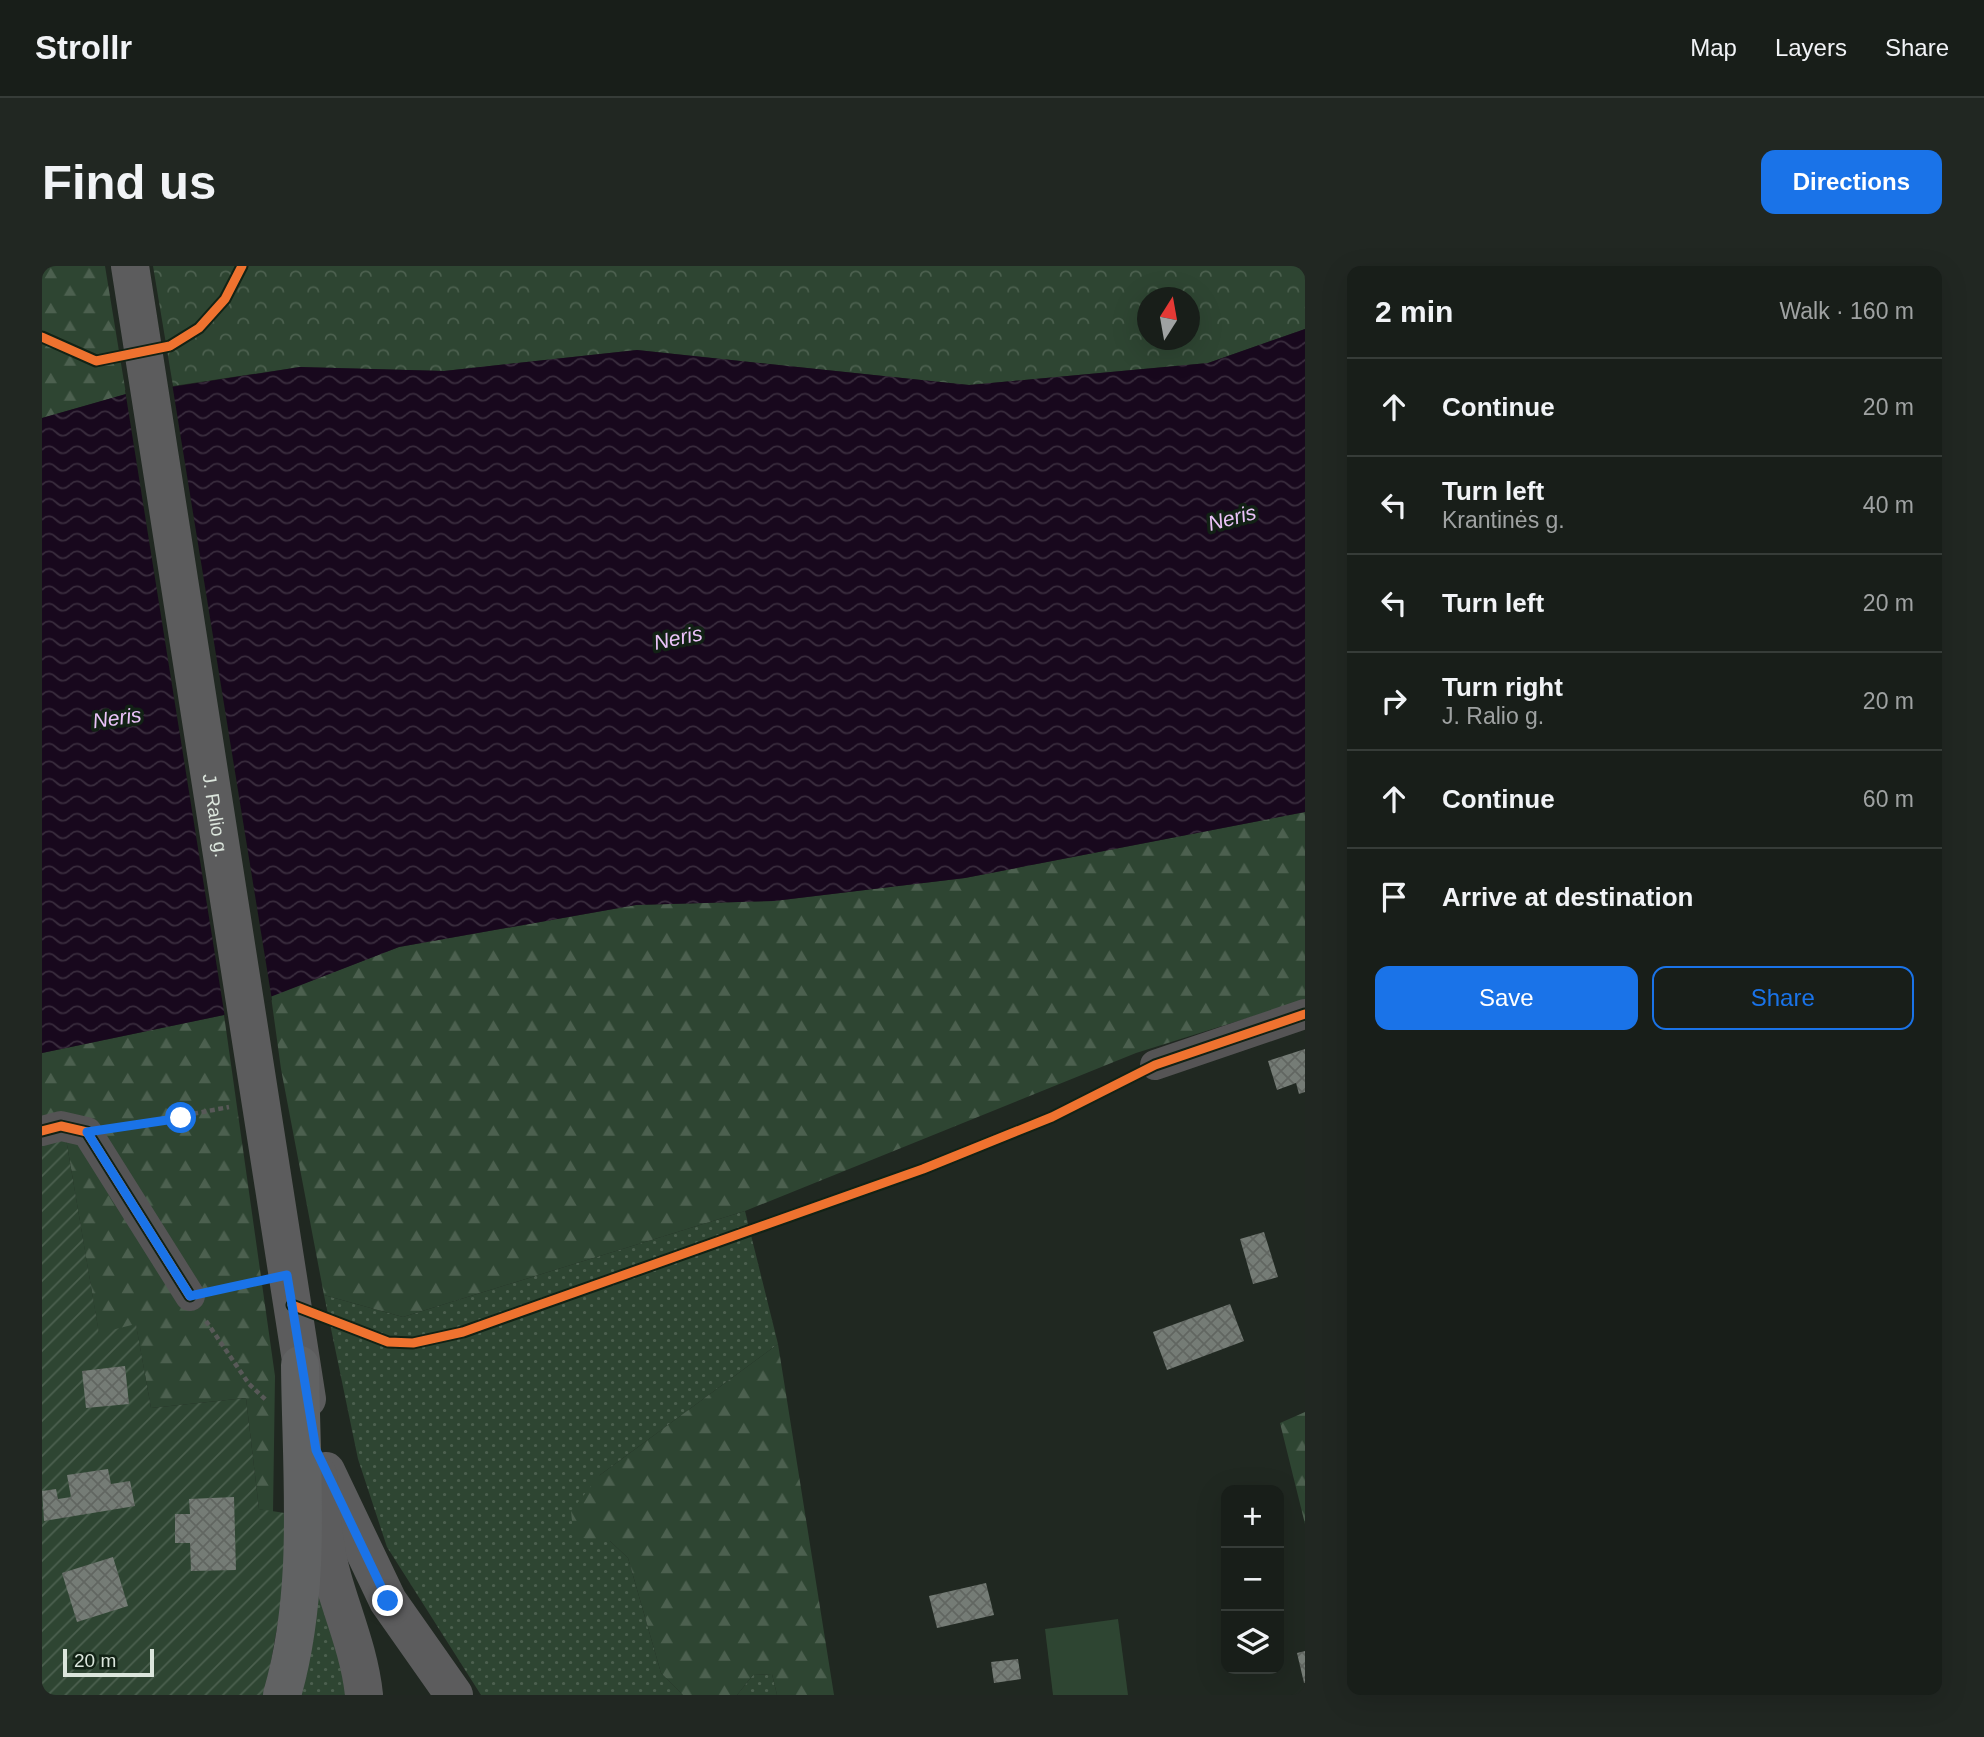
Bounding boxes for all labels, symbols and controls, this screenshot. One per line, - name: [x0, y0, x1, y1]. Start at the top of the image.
- text: Strollr: [35, 29, 132, 66]
- text: Map: [1690, 34, 1737, 61]
- text: Layers: [1775, 34, 1847, 61]
- text: Share: [1885, 34, 1949, 61]
- button: Directions: [1761, 150, 1942, 214]
- text: Find us: [42, 155, 216, 209]
- north arrow: [1137, 287, 1200, 350]
- text: 2 min: [1375, 295, 1453, 328]
- text: Walk · 160 m: [1779, 298, 1914, 324]
- icon: ahead: [1375, 388, 1413, 426]
- text: Continue: [1442, 392, 1555, 422]
- text: 20 m: [1863, 394, 1914, 420]
- text: Turn left: [1442, 476, 1544, 506]
- icon: left: [1375, 486, 1413, 524]
- text: 40 m: [1863, 492, 1914, 518]
- water label: Neris: [1205, 500, 1259, 535]
- text: Krantinės g.: [1442, 507, 1565, 533]
- icon: left: [1375, 584, 1413, 622]
- text: Turn left: [1442, 588, 1544, 618]
- text: 20 m: [1863, 590, 1914, 616]
- water label: Neris: [652, 621, 705, 654]
- text: Turn right: [1442, 672, 1563, 702]
- icon: right: [1375, 682, 1413, 720]
- text: 20 m: [1863, 688, 1914, 714]
- water label: Neris: [91, 703, 143, 732]
- text: J. Ralio g.: [1442, 703, 1544, 729]
- street label: J. Ralio g.: [198, 772, 232, 859]
- icon: ahead: [1375, 780, 1413, 818]
- text: Continue: [1442, 784, 1555, 814]
- text: 60 m: [1863, 786, 1914, 812]
- icon: arrive: [1375, 878, 1413, 916]
- text: Arrive at destination: [1442, 882, 1693, 912]
- button: Save: [1375, 966, 1638, 1030]
- button: Share: [1652, 966, 1914, 1030]
- route start: [165, 1102, 196, 1133]
- map controls: [1221, 1485, 1284, 1674]
- button: +: [1221, 1485, 1284, 1548]
- button: −: [1221, 1548, 1284, 1611]
- route end: [372, 1585, 403, 1616]
- button: layers: [1221, 1611, 1284, 1674]
- scale bar: [63, 1646, 154, 1678]
- text: 20 m: [74, 1650, 116, 1671]

